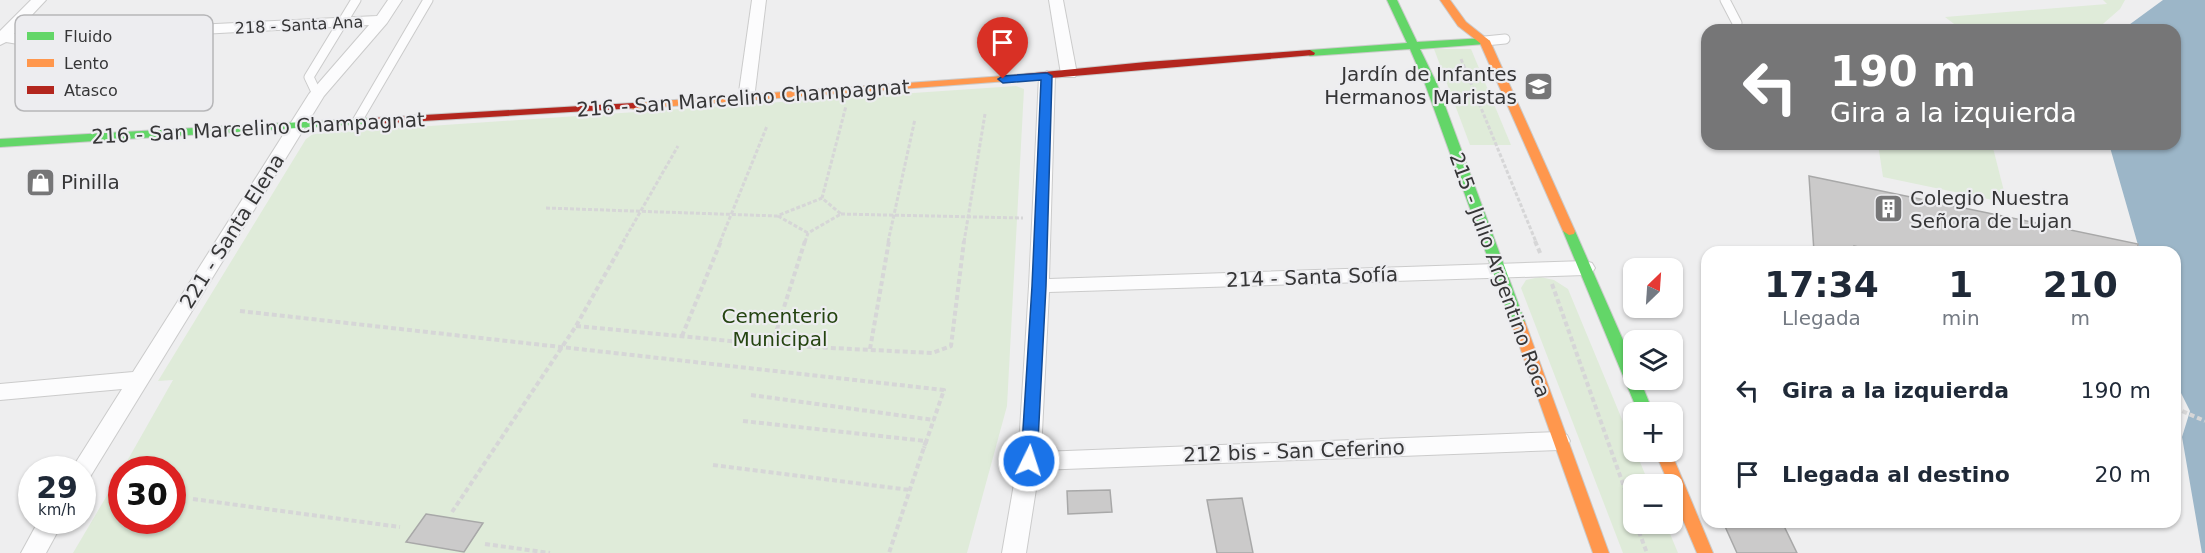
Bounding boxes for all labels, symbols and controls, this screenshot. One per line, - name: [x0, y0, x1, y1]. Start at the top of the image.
- street label: 218 - Santa Ana: [234, 12, 364, 38]
- legend: [15, 15, 213, 111]
- pin: [977, 17, 1028, 79]
- icon: arrive: [986, 26, 1019, 59]
- text: Fluido: [64, 27, 112, 46]
- text: 190 m: [1830, 47, 1976, 96]
- icon: left: [1731, 48, 1809, 126]
- text: Lento: [64, 54, 109, 73]
- place label: Jardín de Infantes Hermanos Maristas: [1324, 62, 1517, 109]
- school or university icon: Jardín de Infantes Hermanos Maristas: [1522, 70, 1554, 102]
- street label: 216 - San Marcelino Champagnat: [576, 74, 911, 122]
- text: Atasco: [64, 81, 118, 100]
- text: Gira a la izquierda: [1830, 97, 2077, 128]
- street label: 216 - San Marcelino Champagnat: [91, 107, 425, 149]
- street label: 221 - Santa Elena: [175, 149, 289, 313]
- street label: 215 - Julio Argentino Roca: [1444, 149, 1556, 401]
- shop icon: Pinilla: [24, 166, 56, 198]
- place label: Pinilla: [61, 170, 120, 194]
- place label: Colegio Nuestra Señora de Lujan: [1910, 186, 2072, 233]
- building icon: Colegio Nuestra Señora de Lujan: [1873, 193, 1905, 225]
- north arrow: [1623, 258, 1683, 318]
- map controls: [1623, 258, 1683, 534]
- street label: 214 - Santa Sofía: [1226, 262, 1398, 292]
- text: 17:34: [1764, 264, 1879, 305]
- text: 1: [1948, 264, 1973, 305]
- text: 210: [2043, 264, 2118, 305]
- park label: Cementerio Municipal: [722, 304, 838, 351]
- text: Llegada: [1782, 306, 1861, 330]
- text: min: [1942, 306, 1980, 330]
- text: m: [2071, 306, 2090, 330]
- button: layers: [1623, 330, 1683, 390]
- icon: left: [1731, 374, 1764, 407]
- text: Gira a la izquierda: [1782, 378, 2009, 403]
- text: 190 m: [2081, 378, 2151, 403]
- button: +: [1623, 402, 1683, 462]
- position arrow: [997, 429, 1061, 493]
- street label: 212 bis - San Ceferino: [1183, 435, 1405, 467]
- speed limit sign: 30: [108, 456, 186, 534]
- icon: arrive: [1731, 458, 1764, 491]
- text: Llegada al destino: [1782, 462, 2010, 487]
- text: 20 m: [2095, 462, 2151, 487]
- text: 29: [36, 470, 78, 505]
- button: −: [1623, 474, 1683, 534]
- text: km/h: [38, 501, 76, 519]

